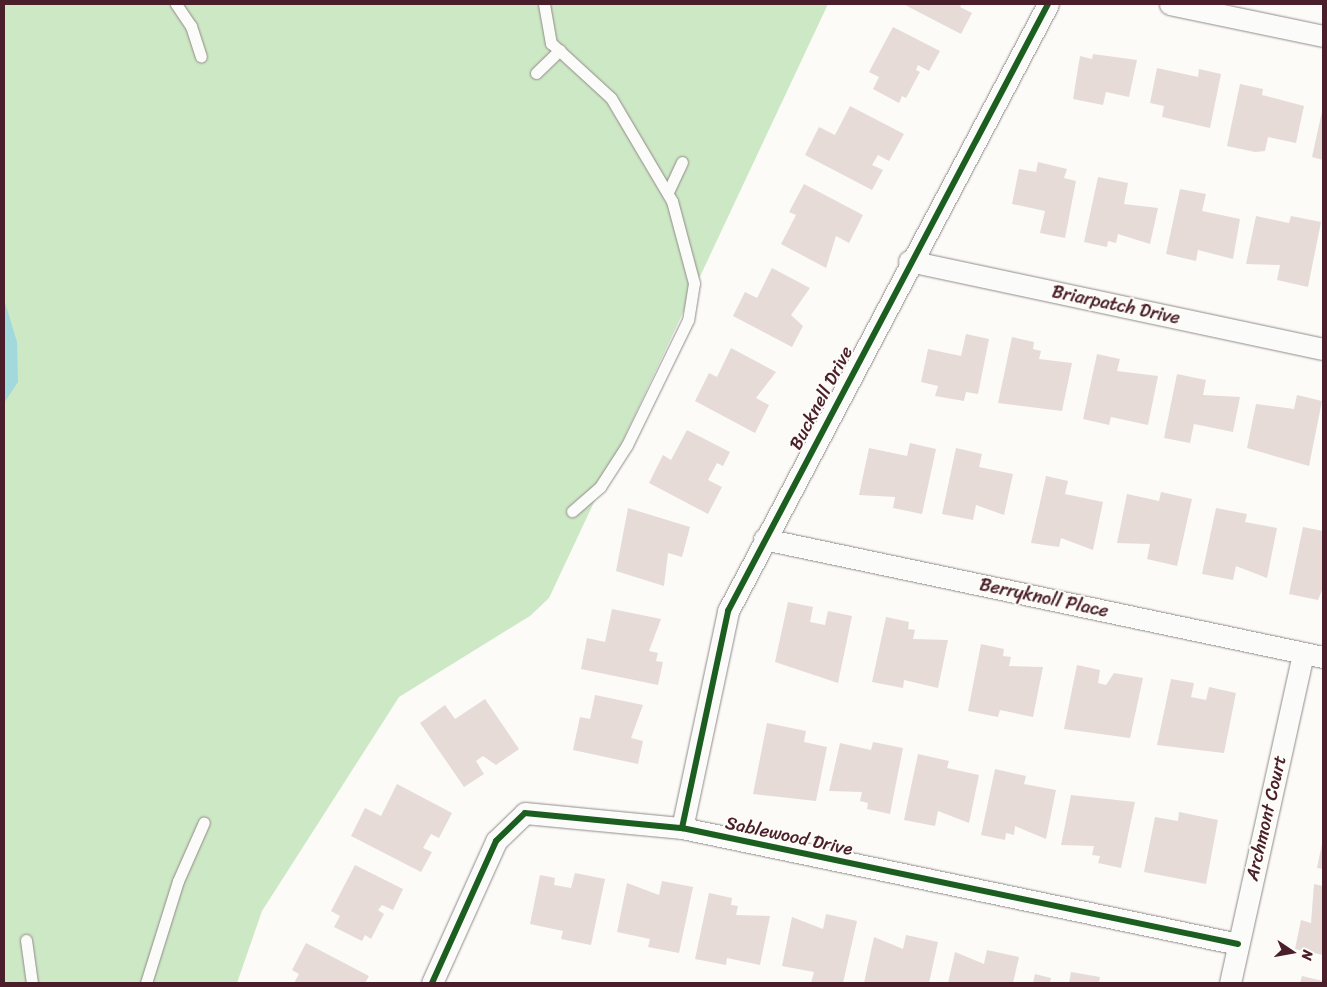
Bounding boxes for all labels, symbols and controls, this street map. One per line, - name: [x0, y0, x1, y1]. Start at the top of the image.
- street label: Briarpatch Drive: [1050, 281, 1182, 329]
- street label: Bucknell Drive: [785, 342, 857, 454]
- street label: Berryknoll Place: [978, 574, 1110, 622]
- street label: Archmont Court: [1241, 753, 1291, 883]
- street label: Sablewood Drive: [723, 812, 855, 860]
- north arrow: [1267, 927, 1317, 977]
- text: N: [1294, 948, 1320, 963]

